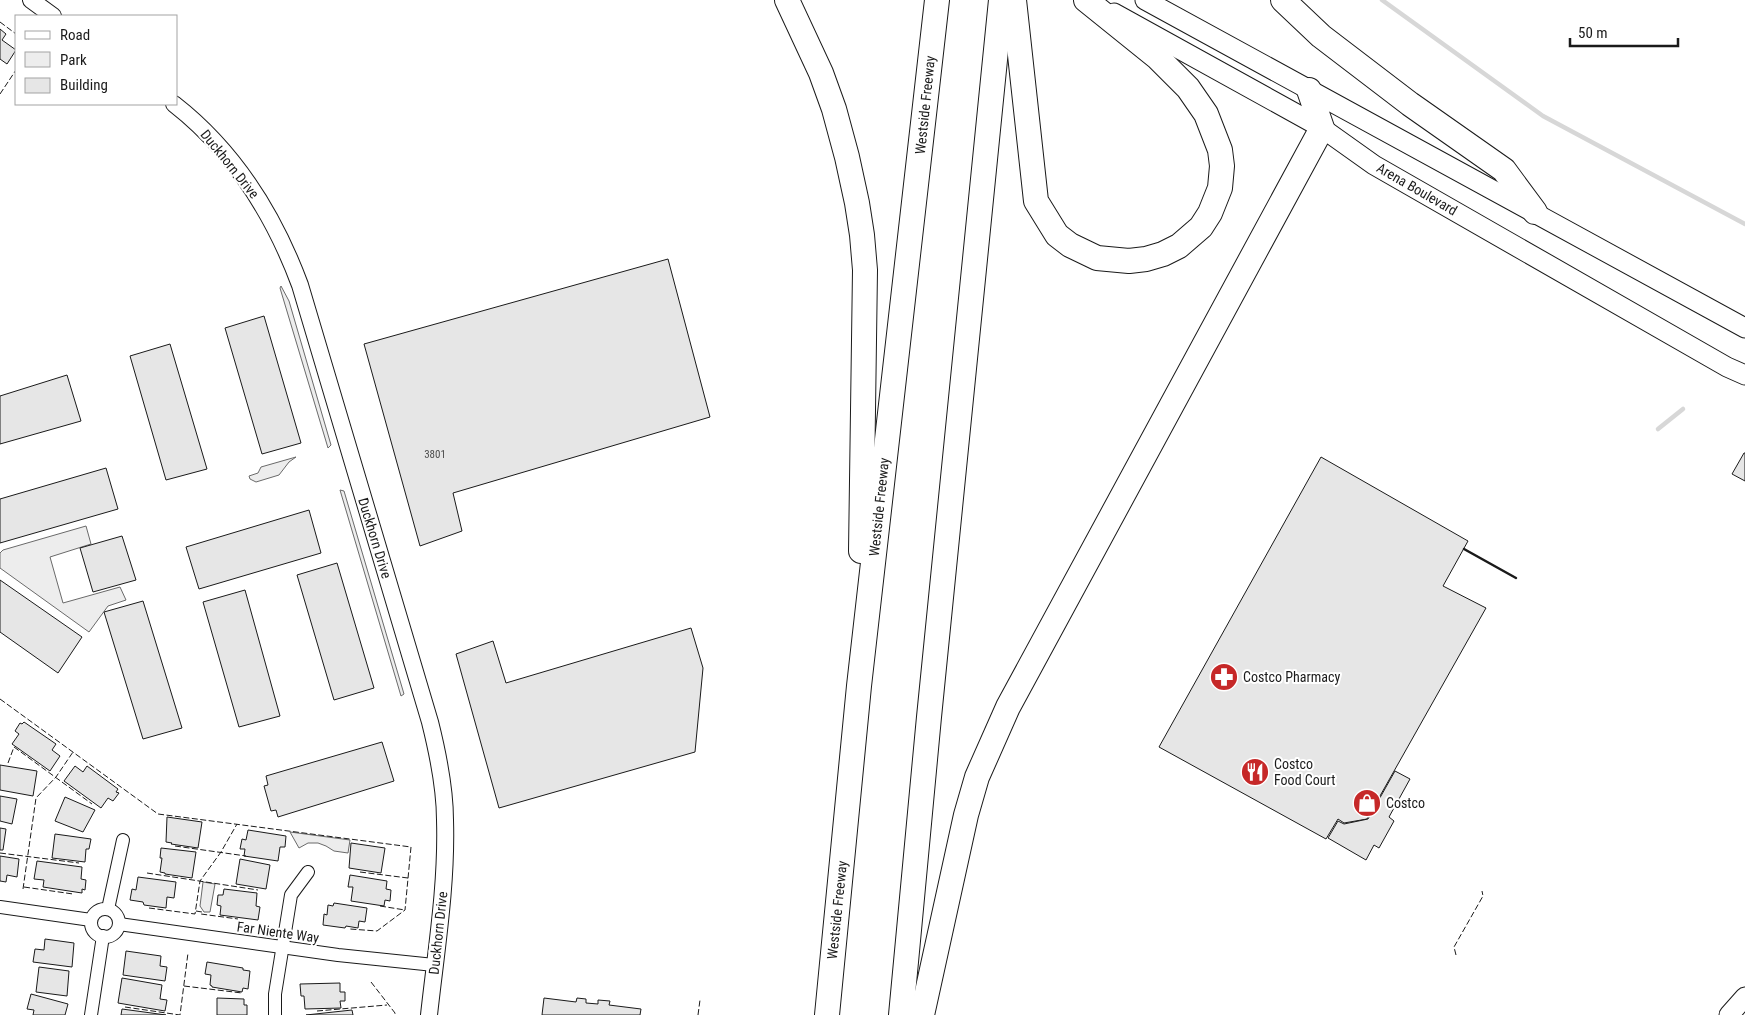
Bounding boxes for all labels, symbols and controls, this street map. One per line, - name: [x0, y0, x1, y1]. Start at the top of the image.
- legend: [15, 15, 178, 105]
- scale bar: [1570, 15, 1678, 47]
- text: 50 m: [1578, 24, 1608, 42]
- text: Road: [60, 26, 90, 44]
- text: Park: [60, 51, 87, 69]
- street label: Westside Freeway: [912, 55, 938, 155]
- text: Building: [60, 76, 108, 94]
- street label: Duckhorn Drive: [198, 127, 263, 202]
- street label: Arena Boulevard: [1374, 160, 1460, 218]
- house number: 3801: [424, 448, 446, 461]
- street label: Westside Freeway: [866, 457, 892, 557]
- street label: Duckhorn Drive: [355, 496, 395, 581]
- pharmacy icon: Costco Pharmacy: [1209, 662, 1239, 692]
- place label: Costco Pharmacy: [1243, 669, 1340, 685]
- place label: Costco Food Court: [1274, 756, 1335, 788]
- restaurant icon: Costco Food Court: [1240, 757, 1270, 787]
- shop icon: Costco: [1352, 788, 1382, 818]
- place label: Costco: [1386, 795, 1425, 811]
- street label: Westside Freeway: [824, 860, 850, 960]
- street label: Duckhorn Drive: [426, 890, 450, 975]
- street label: Far Niente Way: [236, 918, 320, 946]

